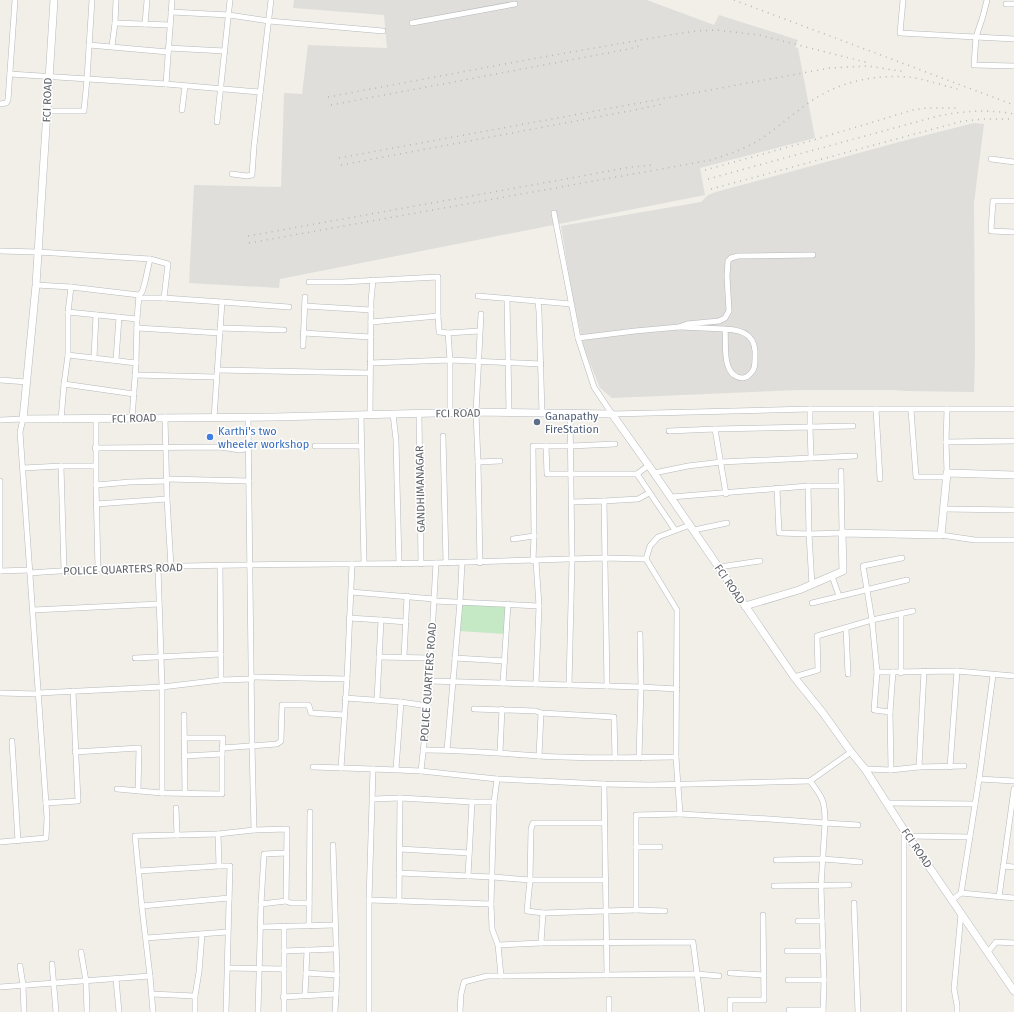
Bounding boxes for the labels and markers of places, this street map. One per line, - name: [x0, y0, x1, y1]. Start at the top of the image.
- place label: Ganapathy FireStation: [545, 410, 599, 436]
- marker: Ganapathy FireStation: [532, 417, 542, 427]
- place label: Karthi's two wheeler workshop: [218, 425, 309, 451]
- marker: Karthi's two wheeler workshop: [205, 432, 215, 442]

